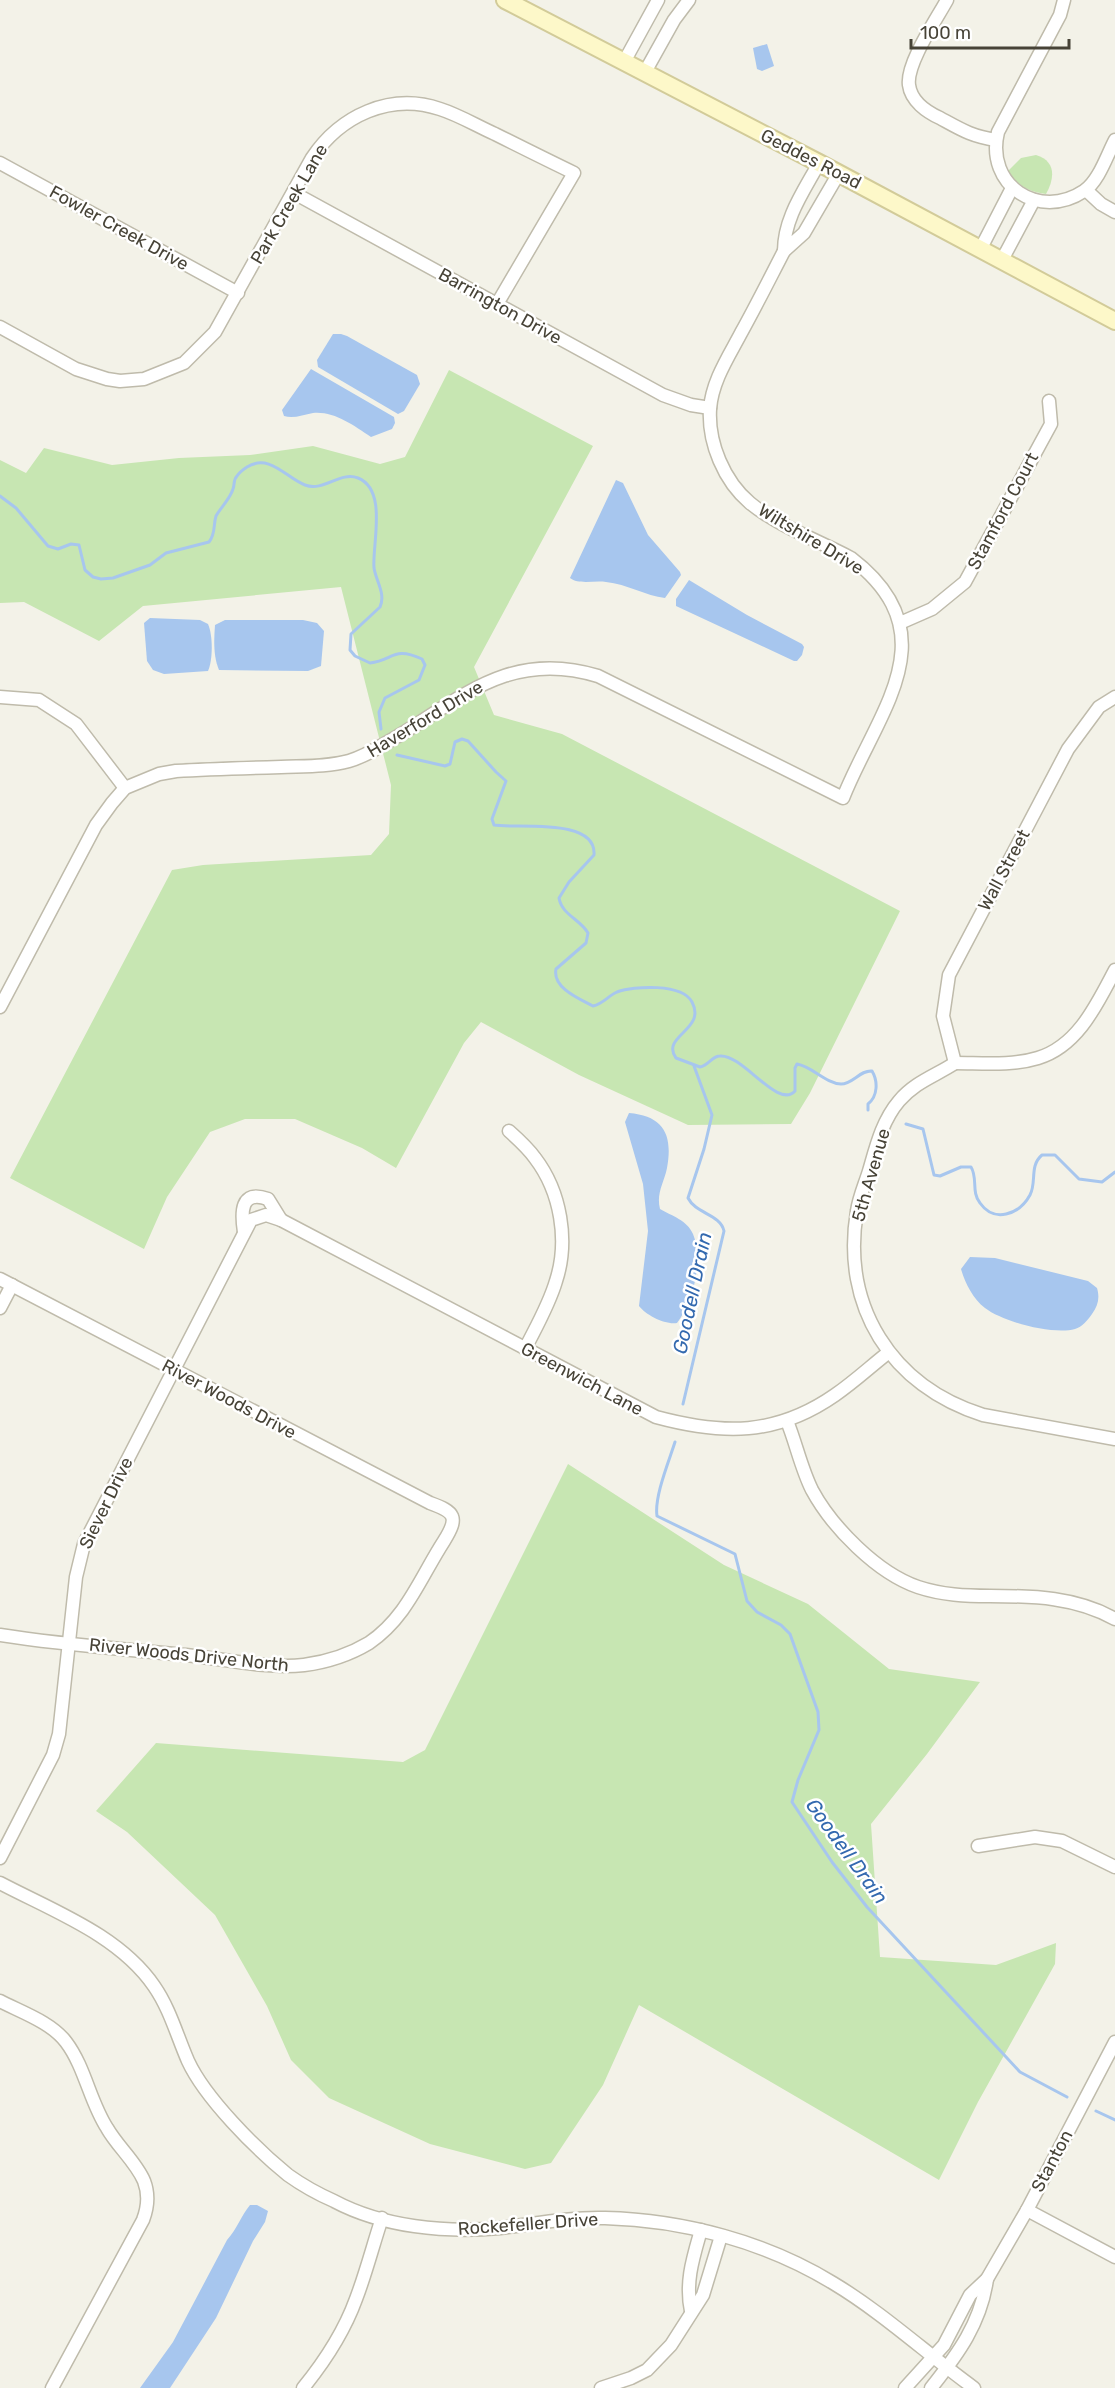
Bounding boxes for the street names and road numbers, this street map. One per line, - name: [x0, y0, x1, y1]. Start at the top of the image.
- street label: Geddes Road: [757, 124, 865, 194]
- street label: Park Creek Lane: [246, 140, 332, 268]
- street label: Fowler Creek Drive: [46, 181, 192, 275]
- street label: Barrington Drive: [434, 263, 566, 349]
- street label: Stamford Court: [963, 448, 1043, 574]
- street label: Wiltshire Drive: [754, 499, 868, 579]
- street label: Haverford Drive: [363, 676, 487, 762]
- street label: Wall Street: [973, 825, 1035, 915]
- street label: 5th Avenue: [847, 1126, 895, 1224]
- street label: Greenwich Lane: [517, 1338, 647, 1420]
- street label: River Woods Drive: [158, 1354, 300, 1444]
- street label: Siever Drive: [74, 1454, 138, 1552]
- street label: River Woods Drive North: [88, 1634, 290, 1676]
- street label: Stanton: [1027, 2126, 1077, 2196]
- street label: Rockefeller Drive: [457, 2208, 599, 2240]

